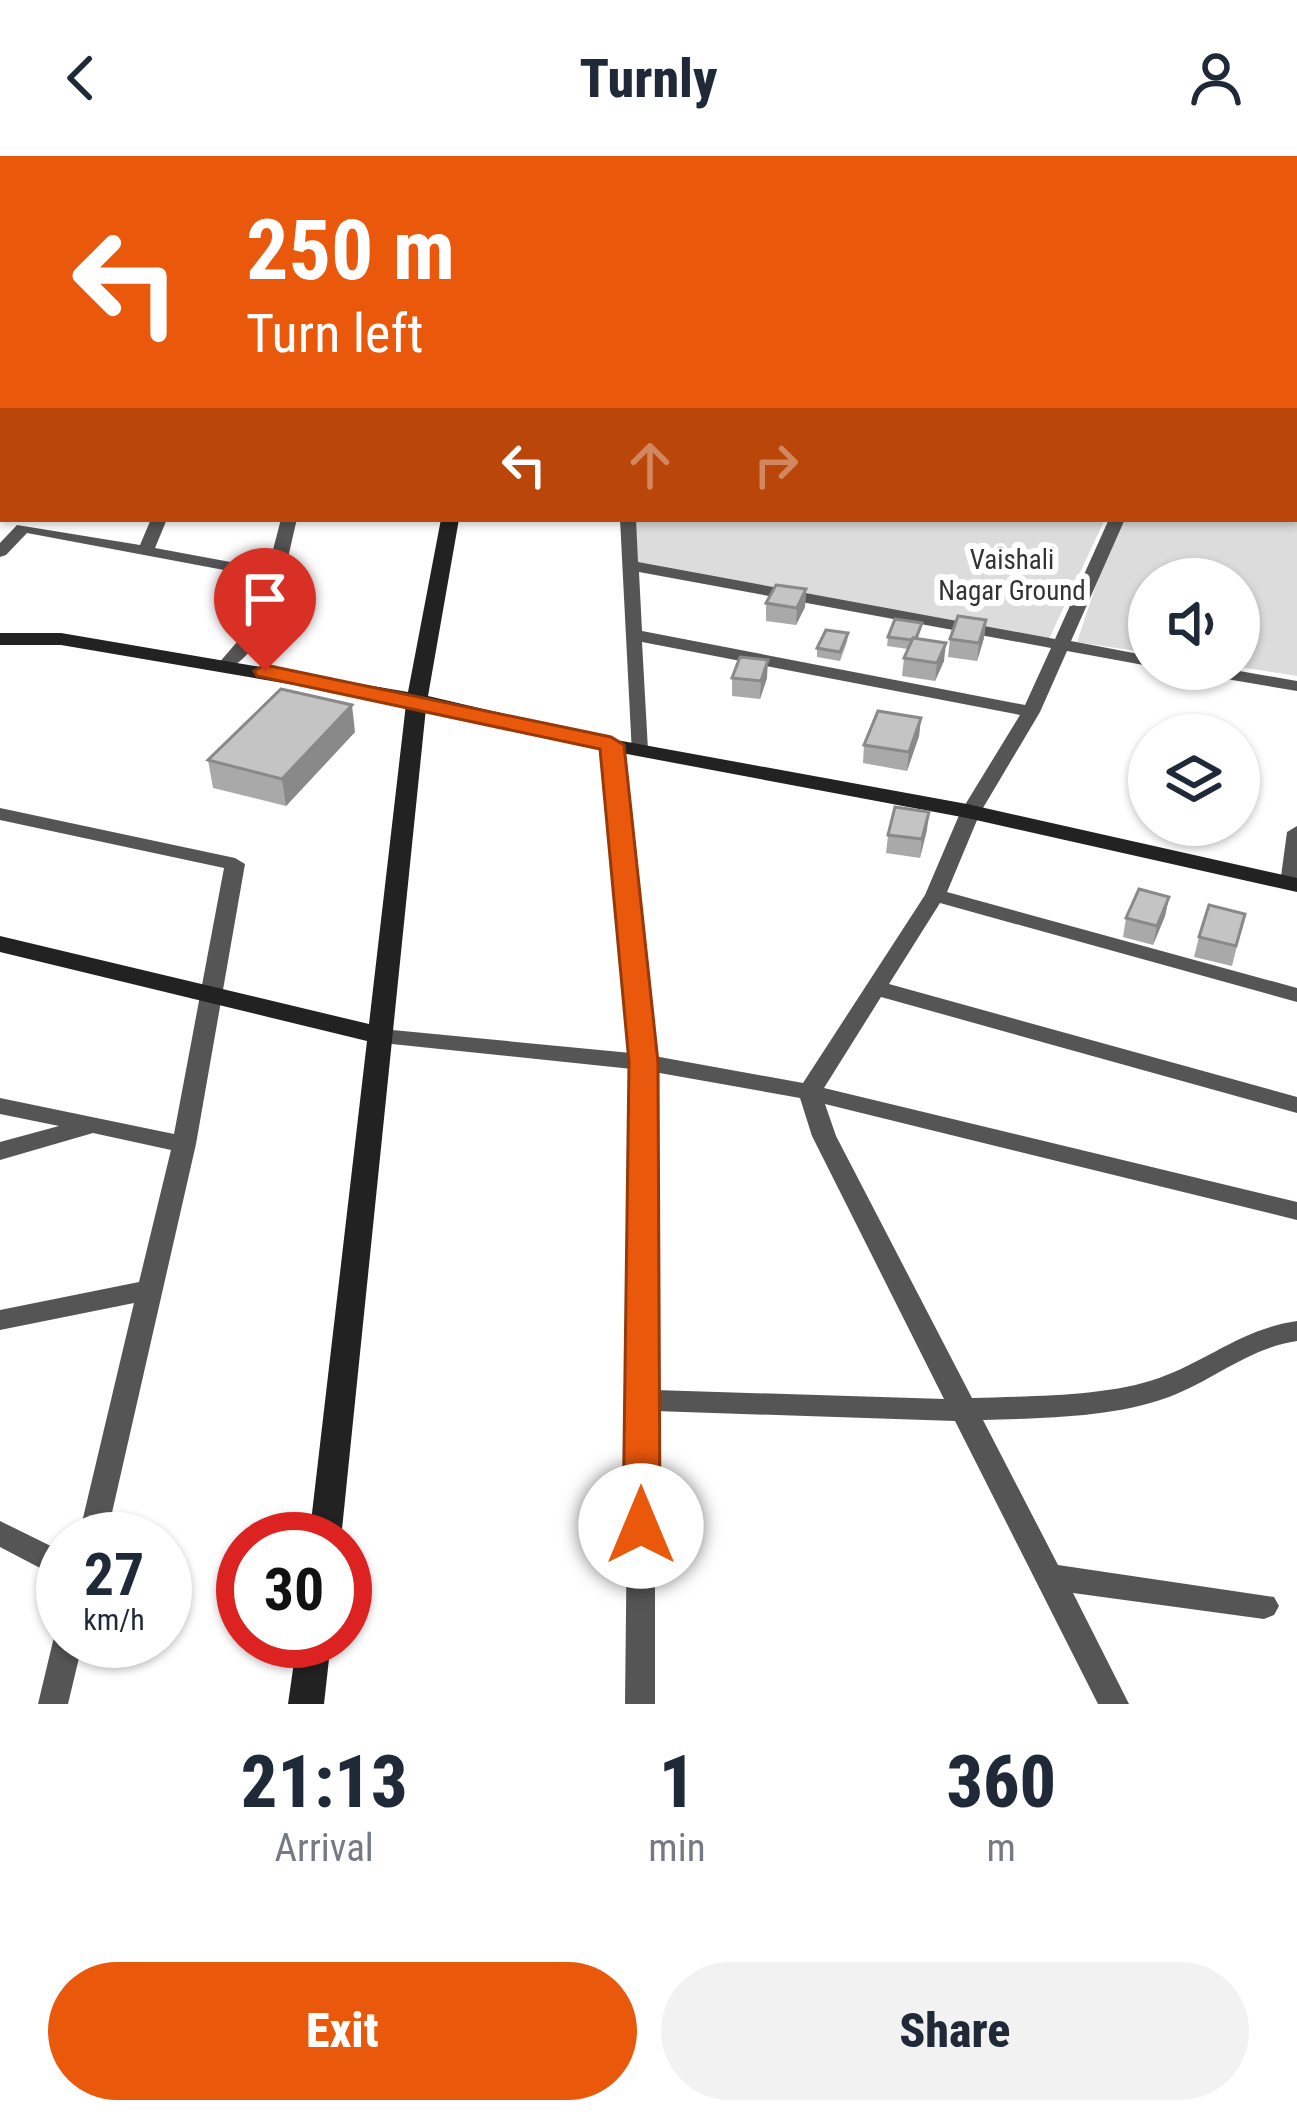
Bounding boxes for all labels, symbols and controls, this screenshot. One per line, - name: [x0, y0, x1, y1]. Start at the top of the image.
- icon: back: [48, 45, 114, 111]
- icon: person: [1183, 45, 1249, 111]
- text: Turnly: [580, 47, 717, 110]
- text: 250 m: [246, 201, 455, 300]
- icon: left: [48, 204, 204, 360]
- text: Turn left: [246, 302, 423, 365]
- icon: left: [491, 432, 557, 498]
- icon: ahead: [617, 432, 683, 498]
- icon: right: [743, 432, 809, 498]
- park label: Vaishali Nagar Ground: [938, 544, 1086, 607]
- pin: [214, 548, 316, 671]
- map controls: [1128, 558, 1260, 846]
- button: sound: [1128, 558, 1260, 690]
- icon: arrive: [232, 566, 298, 632]
- button: layers: [1128, 714, 1260, 846]
- position arrow: [578, 1463, 704, 1589]
- speed limit sign: 30: [216, 1512, 372, 1668]
- text: 27: [84, 1539, 144, 1610]
- text: km/h: [83, 1602, 145, 1637]
- text: 21:13: [241, 1740, 408, 1825]
- text: 1: [659, 1740, 695, 1825]
- text: 360: [946, 1740, 1056, 1825]
- text: Arrival: [275, 1825, 374, 1871]
- text: min: [648, 1825, 706, 1871]
- text: m: [987, 1825, 1016, 1871]
- button: Exit: [48, 1962, 637, 2100]
- button: Share: [661, 1962, 1249, 2100]

